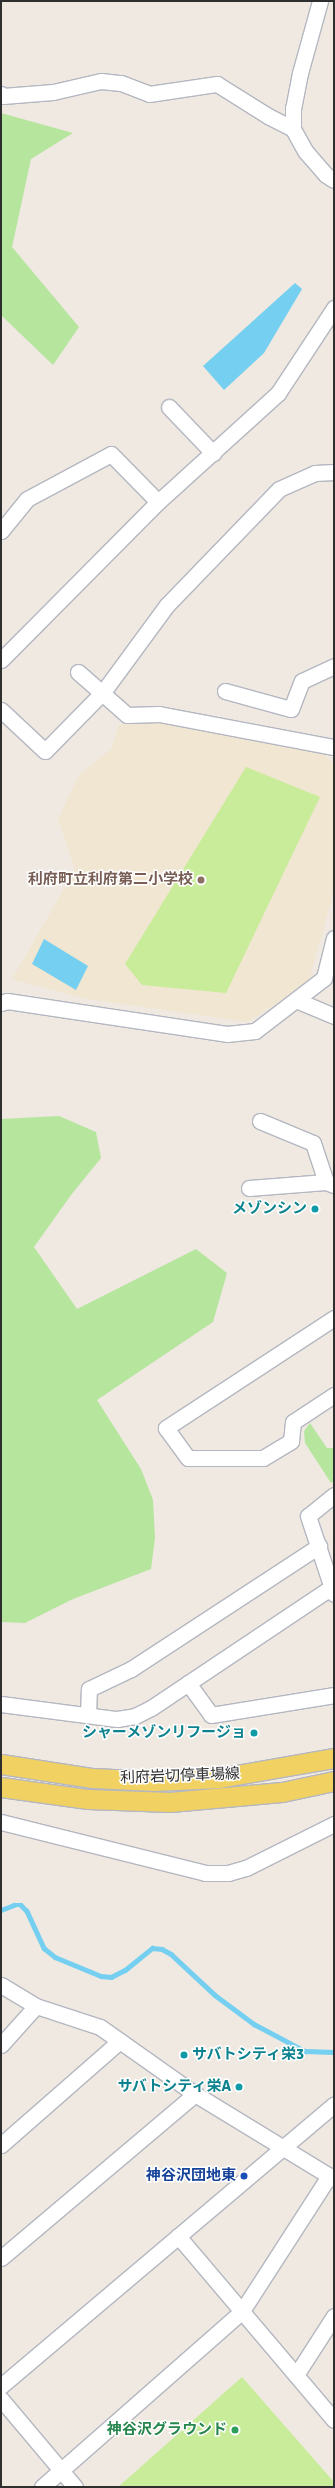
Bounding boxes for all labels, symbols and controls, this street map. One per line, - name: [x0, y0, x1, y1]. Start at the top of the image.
- place label: 利府町立利府第二小学校: [28, 871, 193, 889]
- marker: 利府町立利府第二小学校: [196, 875, 206, 885]
- place label: メゾンシン: [232, 1200, 307, 1218]
- marker: メゾンシン: [310, 1204, 320, 1214]
- place label: シャーメゾンリフージョ: [81, 1724, 246, 1742]
- marker: シャーメゾンリフージョ: [249, 1728, 259, 1738]
- street label: 利府岩切停車場線: [120, 1765, 240, 1787]
- place label: サバトシティ栄3: [192, 2046, 305, 2064]
- marker: サバトシティ栄3: [179, 2050, 189, 2060]
- place label: サバトシティ栄A: [116, 2078, 231, 2096]
- marker: サバトシティ栄A: [234, 2082, 244, 2092]
- place label: 神谷沢団地東: [146, 2167, 236, 2185]
- marker: 神谷沢団地東: [239, 2171, 249, 2181]
- place label: 神谷沢グラウンド: [107, 2421, 227, 2439]
- marker: 神谷沢グラウンド: [230, 2425, 240, 2435]

